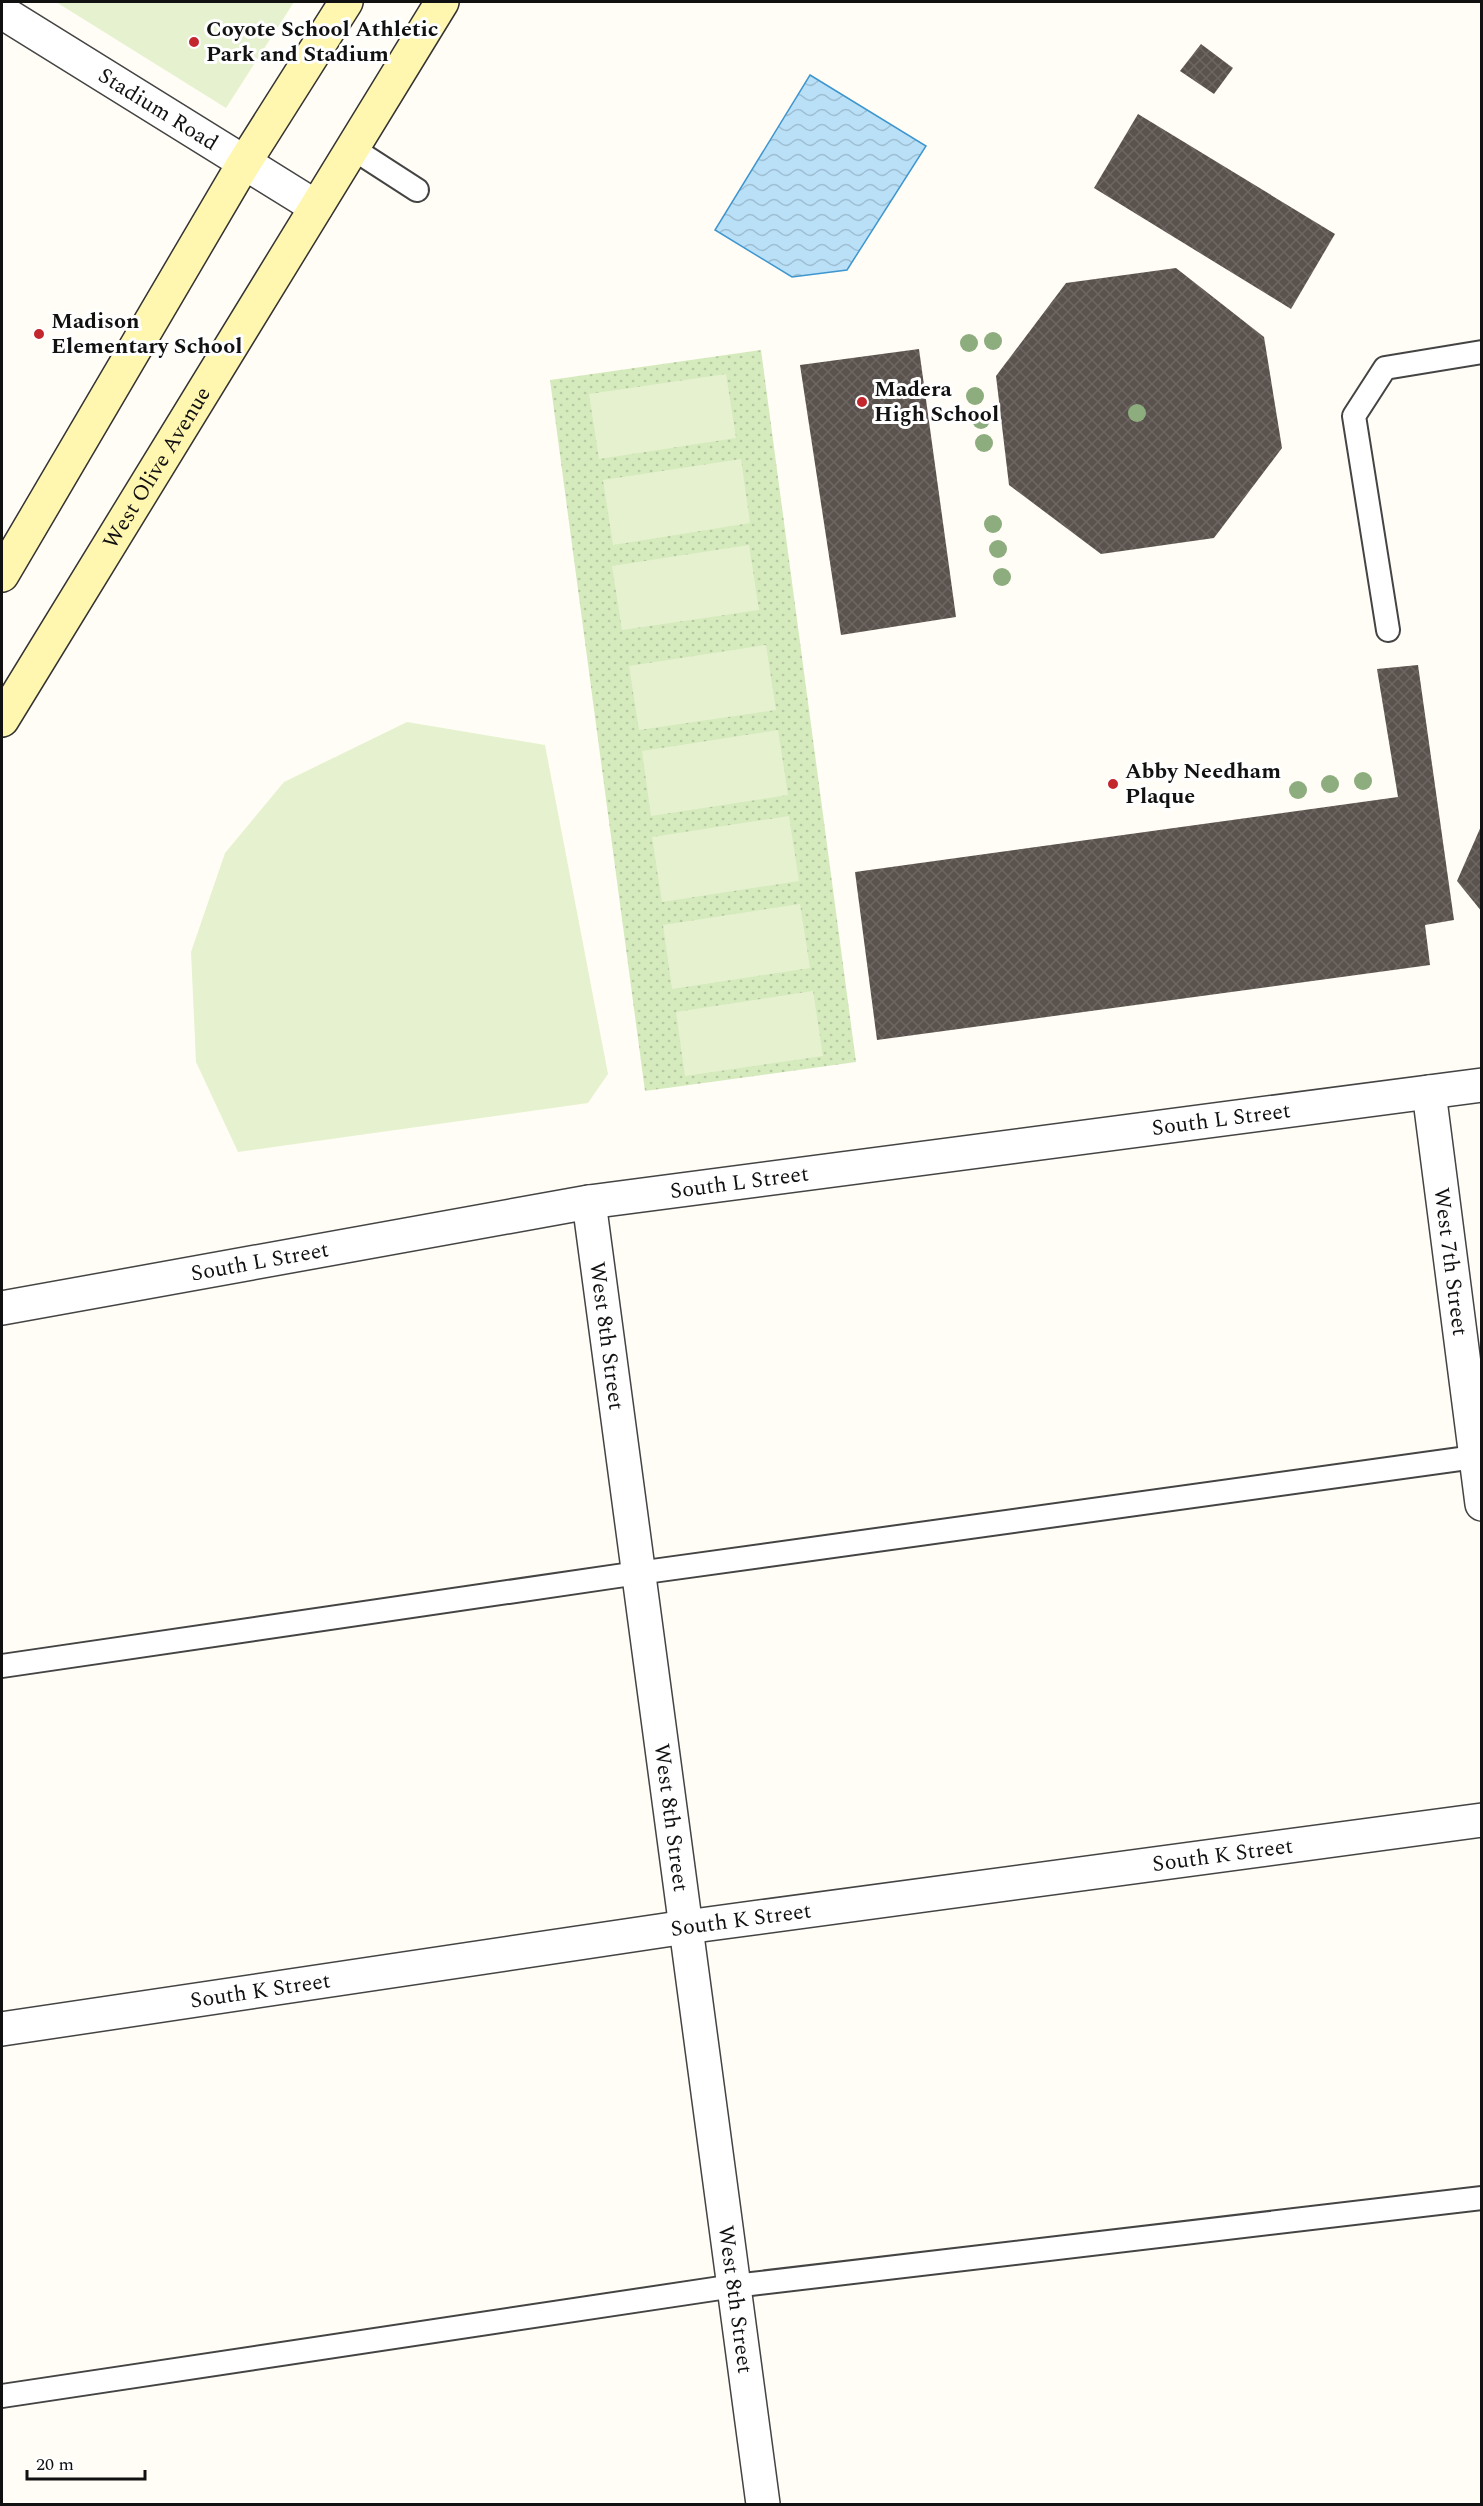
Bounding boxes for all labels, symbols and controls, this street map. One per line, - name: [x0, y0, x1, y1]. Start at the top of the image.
- place label: Coyote School Athletic Park and Stadium: [206, 13, 438, 71]
- marker: Coyote School Athletic Park and Stadium: [187, 35, 201, 49]
- street label: Stadium Road: [92, 59, 225, 159]
- place label: Madison Elementary School: [51, 305, 242, 363]
- marker: Madison Elementary School: [32, 327, 46, 341]
- place label: Madera High School: [874, 373, 999, 431]
- street label: West Olive Avenue: [94, 380, 219, 555]
- marker: Madera High School: [855, 395, 869, 409]
- place label: Abby Needham Plaque: [1125, 755, 1281, 813]
- marker: Abby Needham Plaque: [1106, 777, 1120, 791]
- street label: South L Street: [1150, 1094, 1293, 1145]
- street label: South L Street: [668, 1157, 811, 1208]
- street label: West 7th Street: [1425, 1185, 1477, 1338]
- street label: South L Street: [188, 1233, 332, 1290]
- street label: West 8th Street: [581, 1260, 633, 1412]
- street label: West 8th Street: [645, 1741, 698, 1894]
- street label: South K Street: [1150, 1829, 1295, 1881]
- street label: South K Street: [668, 1894, 814, 1946]
- street label: South K Street: [188, 1964, 333, 2017]
- street label: West 8th Street: [709, 2223, 762, 2376]
- scale bar: [27, 2443, 146, 2481]
- text: 20 m: [36, 2451, 74, 2478]

